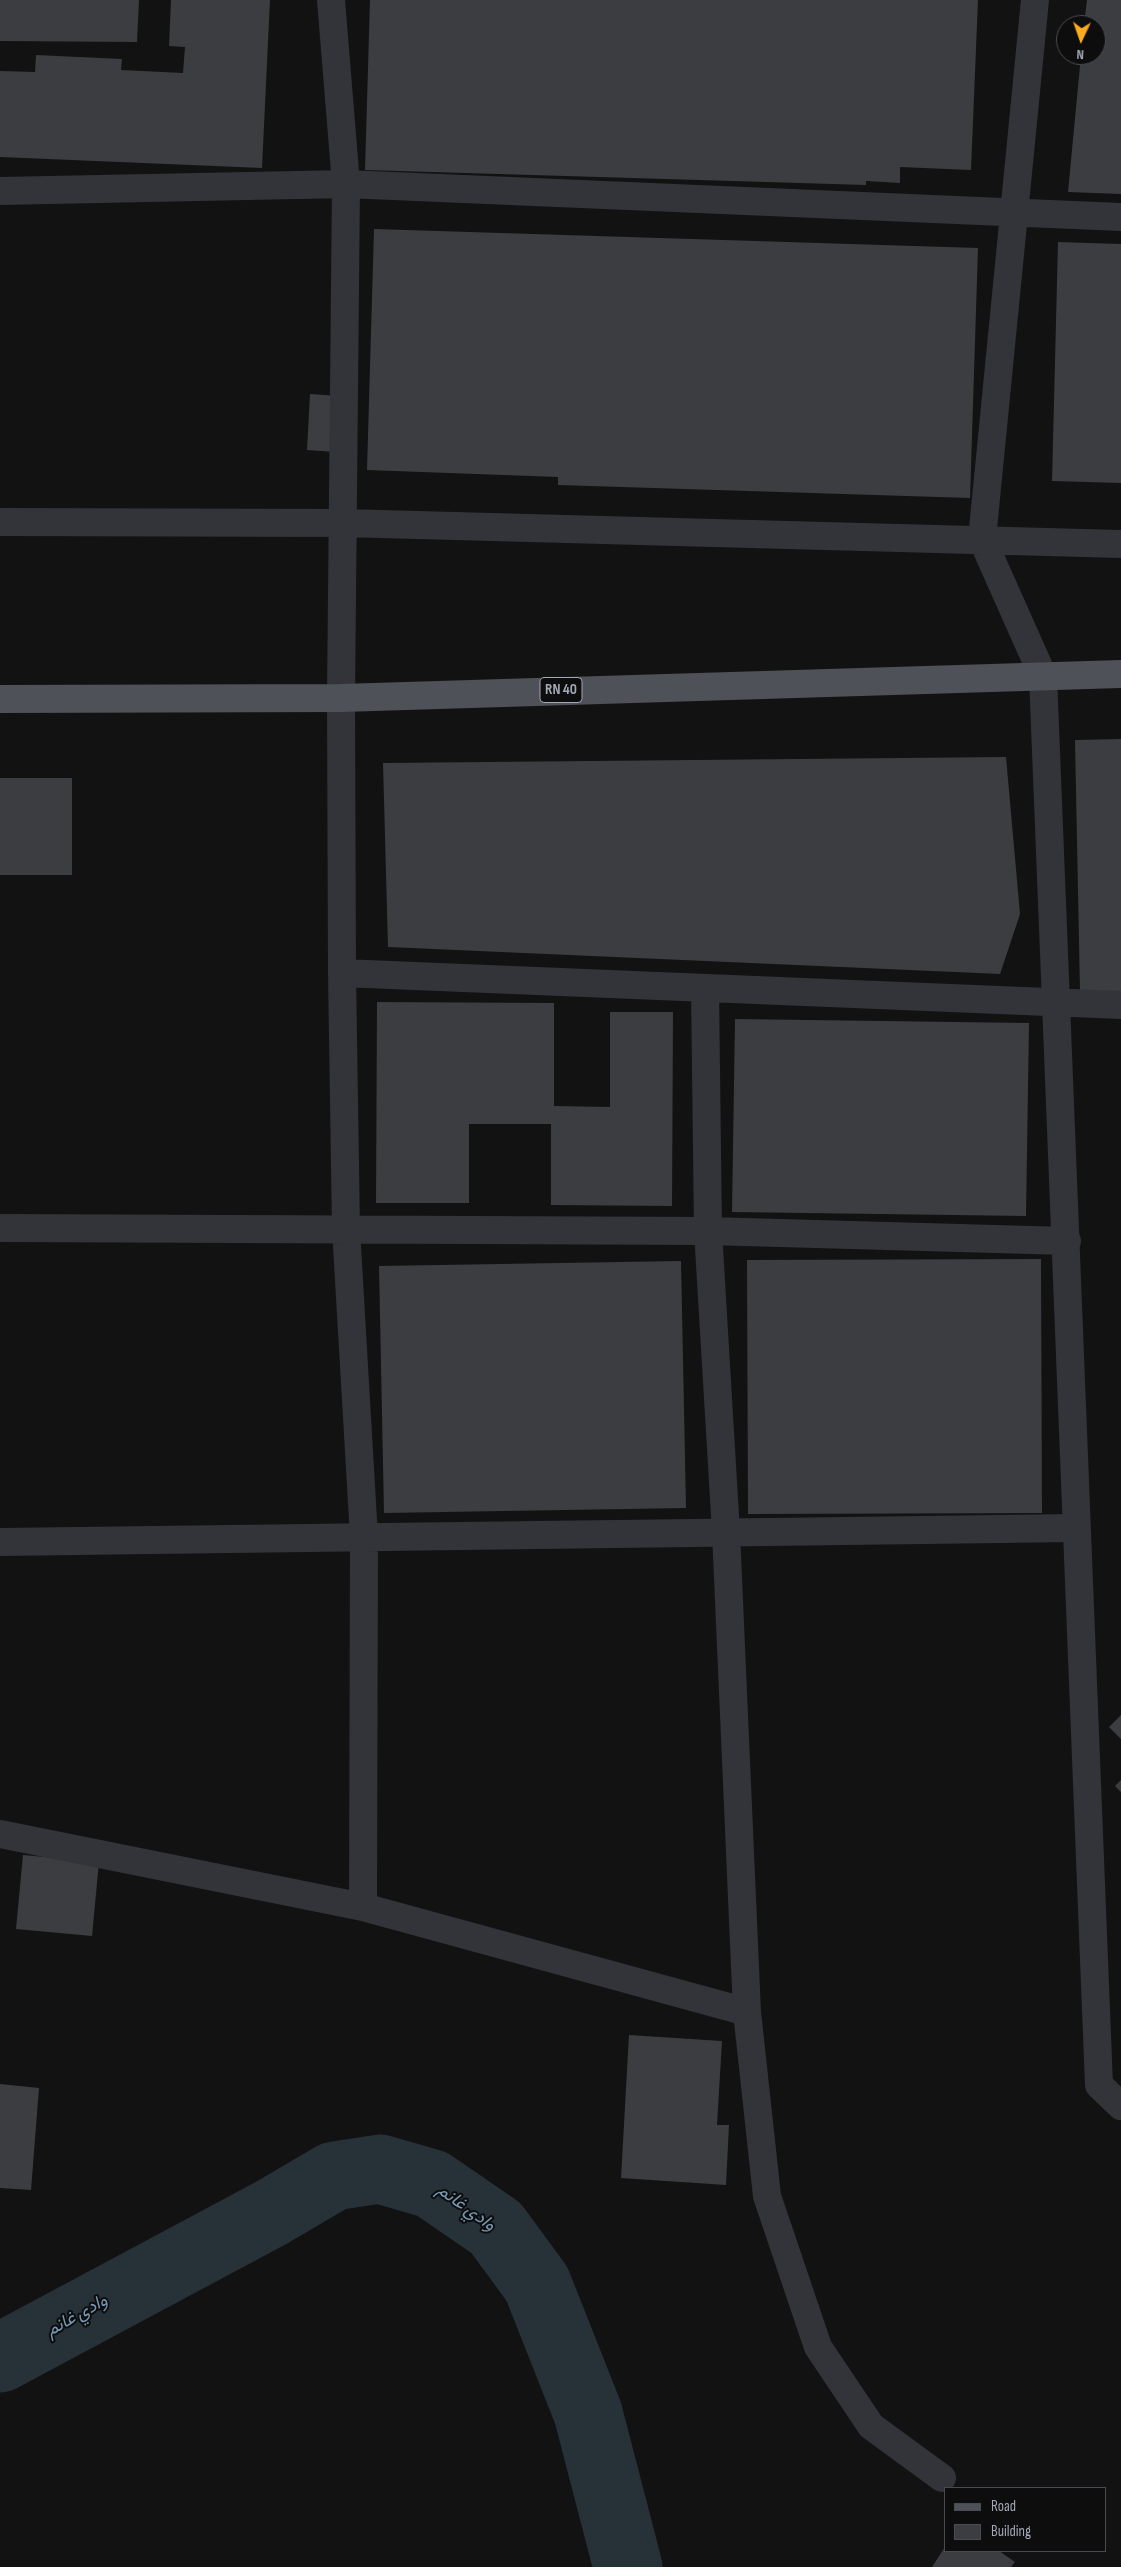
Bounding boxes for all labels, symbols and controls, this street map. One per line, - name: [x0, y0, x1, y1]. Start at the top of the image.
- north arrow: [1056, 15, 1106, 65]
- text: N: [1076, 46, 1084, 63]
- road number: RN 40: [540, 678, 582, 702]
- water label: وادي غانم: [433, 2180, 499, 2236]
- water label: وادي غانم: [42, 2290, 112, 2342]
- legend: [944, 2487, 1106, 2552]
- text: Road: [991, 2497, 1016, 2516]
- text: Building: [991, 2522, 1031, 2541]

